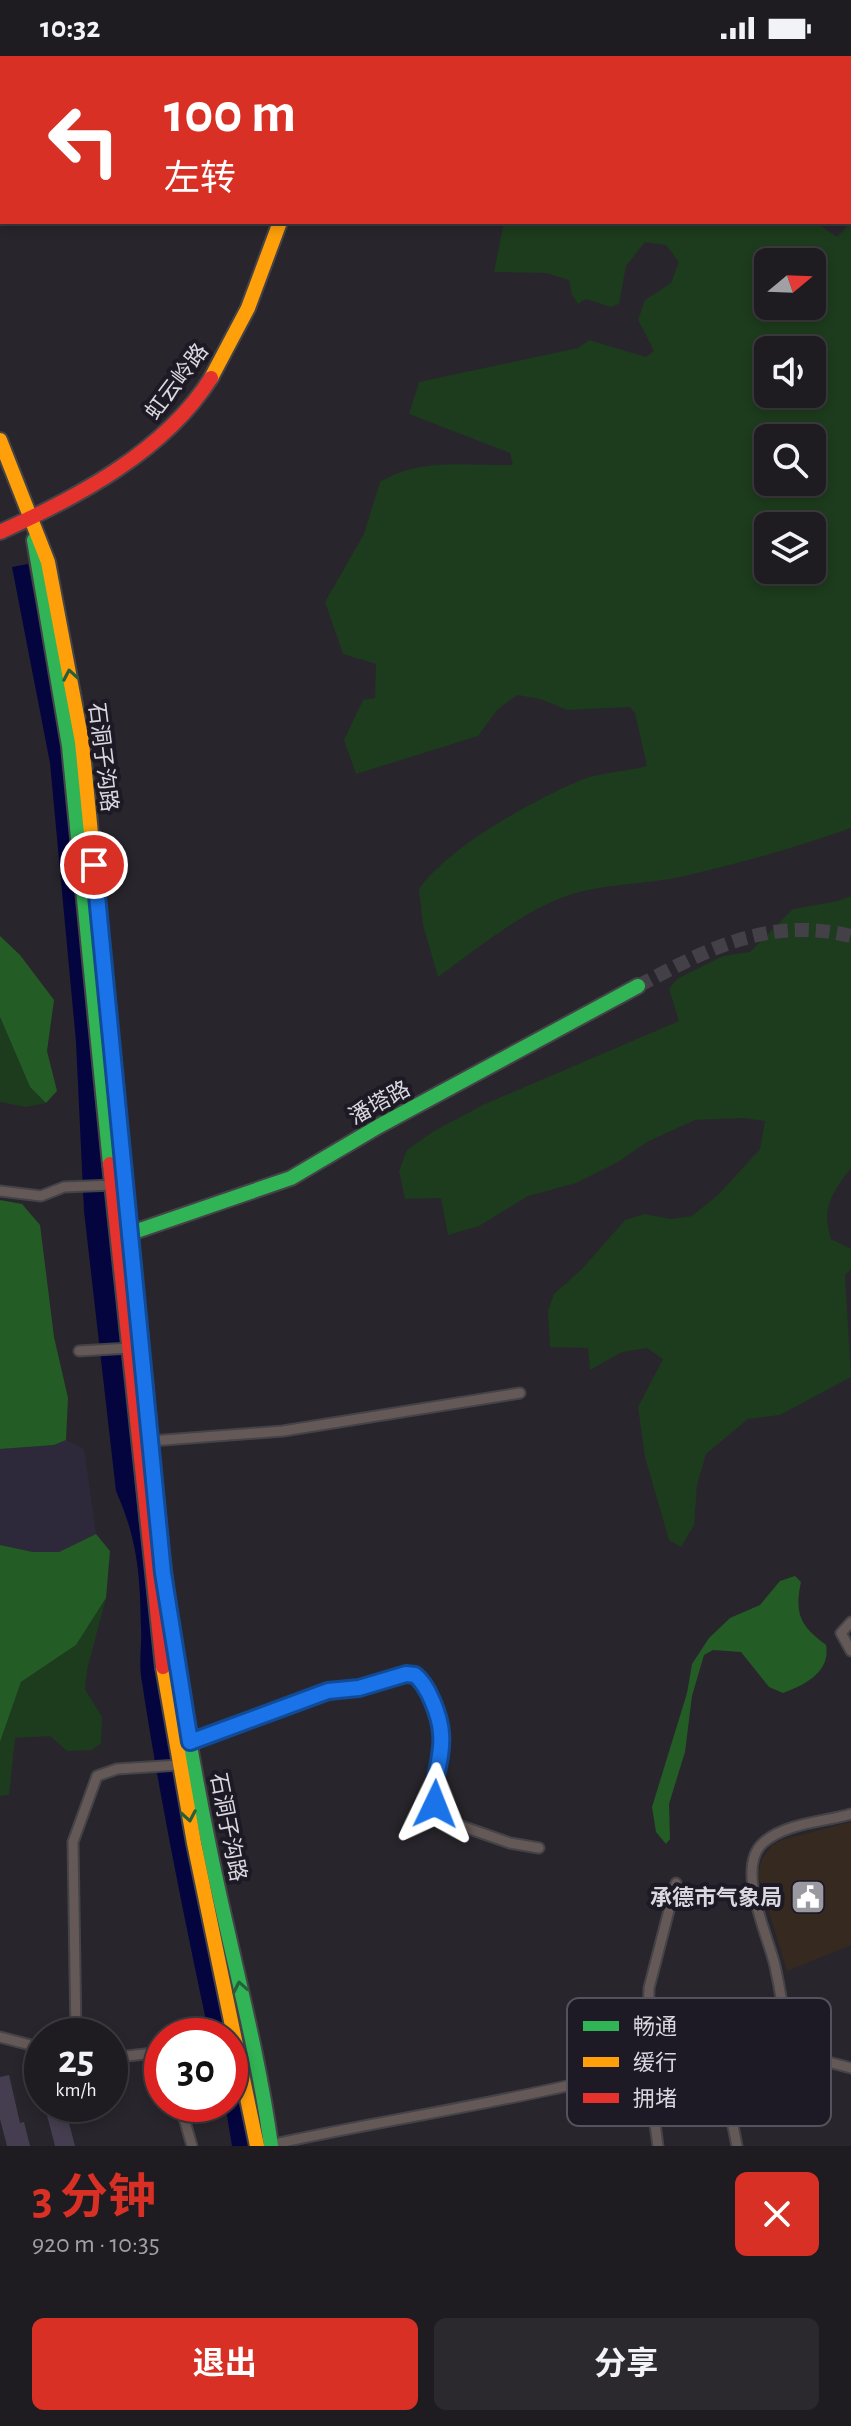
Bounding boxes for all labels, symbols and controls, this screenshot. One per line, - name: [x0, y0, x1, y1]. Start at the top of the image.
- text: 10:32: [40, 13, 100, 43]
- text: 100 m: [164, 86, 296, 142]
- icon: left: [32, 88, 136, 192]
- text: 左转: [164, 161, 236, 197]
- north arrow: [754, 248, 826, 320]
- map controls: [754, 248, 826, 584]
- button: sound: [754, 336, 826, 408]
- street label: 虹云岭路: [141, 339, 212, 423]
- button: search: [754, 424, 826, 496]
- button: layers: [754, 512, 826, 584]
- one-way arrow: [63, 668, 80, 682]
- street label: 石洞子沟路: [85, 701, 122, 813]
- pin: [60, 831, 128, 899]
- icon: arrive: [72, 843, 116, 887]
- street label: 潘塔路: [345, 1076, 414, 1128]
- position arrow: [393, 1762, 477, 1846]
- street label: 石洞子沟路: [207, 1771, 250, 1883]
- one-way arrow: [179, 1809, 196, 1823]
- public building icon: 承德市气象局: [789, 1878, 827, 1916]
- place label: 承德市气象局: [650, 1886, 782, 1909]
- one-way arrow: [233, 1980, 250, 1994]
- legend: [567, 1998, 831, 2126]
- text: 畅通: [633, 2015, 677, 2038]
- speed limit sign: 30: [144, 2018, 248, 2122]
- text: 25: [58, 2040, 94, 2080]
- text: 缓行: [633, 2051, 677, 2074]
- text: km/h: [55, 2080, 97, 2100]
- text: 拥堵: [633, 2087, 677, 2110]
- button: close: [735, 2172, 819, 2256]
- text: 3 分钟: [32, 2175, 156, 2223]
- text: 920 m · 10:35: [32, 2231, 160, 2257]
- button: 退出: [32, 2318, 418, 2410]
- button: 分享: [434, 2318, 819, 2410]

